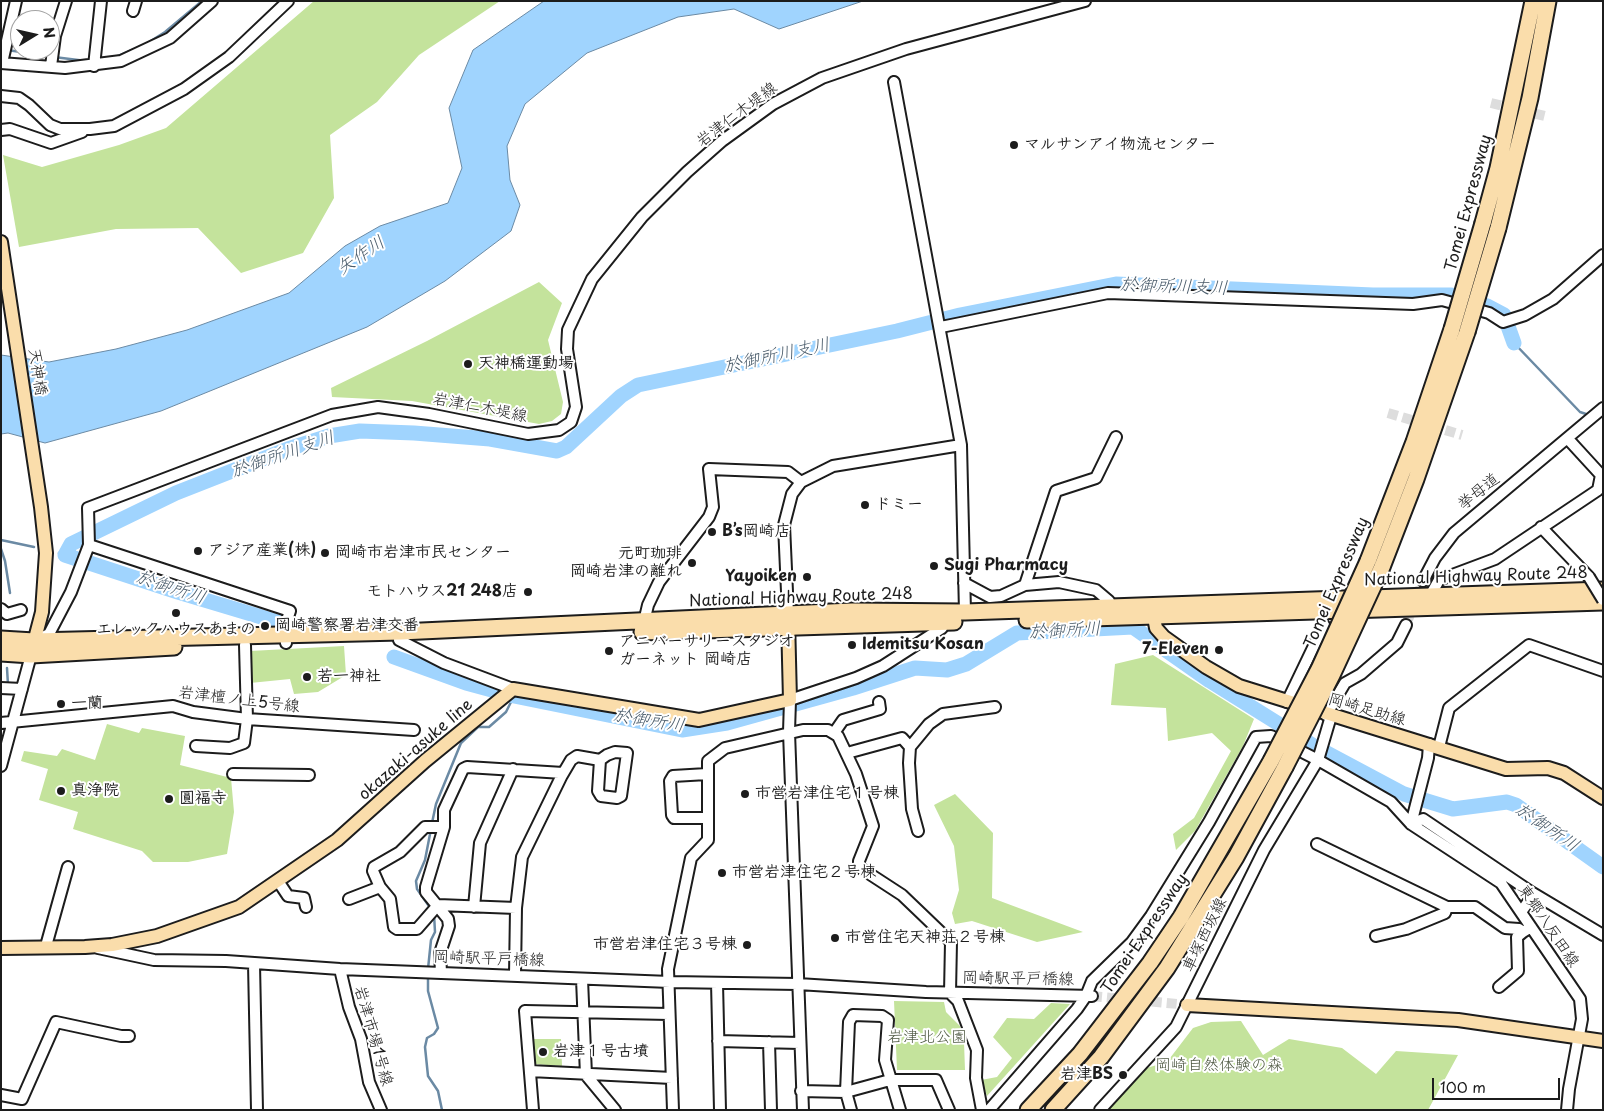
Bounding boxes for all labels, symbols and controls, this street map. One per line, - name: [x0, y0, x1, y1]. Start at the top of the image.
- north arrow: [10, 10, 60, 60]
- text: N: [38, 26, 61, 40]
- street label: 岩津仁木堤線: [693, 78, 781, 152]
- street label: Tomei Expressway: [1442, 133, 1496, 273]
- place label: マルサンアイ物流センター: [1024, 135, 1216, 155]
- marker: マルサンアイ物流センター: [1008, 139, 1020, 151]
- water label: 矢作川: [333, 232, 389, 280]
- water label: 於御所川支川: [1120, 274, 1228, 300]
- water label: 於御所川支川: [722, 334, 832, 378]
- street label: 天神橋: [24, 347, 50, 397]
- place label: 天神橋運動場: [478, 354, 574, 374]
- marker: 天神橋運動場: [462, 358, 474, 370]
- street label: 岩津仁木堤線: [431, 389, 529, 427]
- water label: 於御所川支川: [228, 427, 338, 483]
- street label: 挙母道: [1454, 469, 1504, 515]
- place label: ドミー: [875, 495, 923, 515]
- marker: ドミー: [859, 499, 871, 511]
- street label: Tomei Expressway: [1301, 515, 1373, 651]
- place label: B’s岡崎店: [722, 522, 791, 542]
- marker: B’s岡崎店: [706, 526, 718, 538]
- place label: アジア産業(株): [208, 541, 316, 561]
- place label: 岡崎市岩津市民センター: [335, 543, 511, 563]
- place label: 元町珈琲 岡崎岩津の離れ: [570, 544, 682, 582]
- marker: アジア産業(株): [192, 545, 204, 557]
- marker: 岡崎市岩津市民センター: [319, 547, 331, 559]
- place label: Sugi Pharmacy: [944, 556, 1068, 576]
- marker: 元町珈琲 岡崎岩津の離れ: [686, 557, 698, 569]
- marker: Sugi Pharmacy: [928, 560, 940, 572]
- street label: National Highway Route 248: [1364, 564, 1588, 590]
- water label: 於御所川: [133, 567, 209, 609]
- place label: Yayoiken: [725, 567, 797, 587]
- marker: Yayoiken: [801, 571, 813, 583]
- place label: モトハウス21 248店: [366, 582, 518, 602]
- street label: National Highway Route 248: [689, 585, 913, 611]
- marker: モトハウス21 248店: [522, 586, 534, 598]
- marker: エレックハウスあまの: [170, 607, 182, 619]
- place label: 岡崎警察署岩津交番: [275, 616, 419, 636]
- water label: 於御所川: [1028, 618, 1102, 644]
- place label: エレックハウスあまの: [96, 620, 256, 640]
- marker: 岡崎警察署岩津交番: [259, 620, 271, 632]
- place label: アニバーサリースタジオ ガーネット 岡崎店: [619, 632, 795, 670]
- place label: Idemitsu Kosan: [862, 635, 984, 655]
- marker: Idemitsu Kosan: [846, 639, 858, 651]
- place label: 7-Eleven: [1142, 640, 1209, 660]
- marker: 7-Eleven: [1213, 644, 1225, 656]
- marker: アニバーサリースタジオ ガーネット 岡崎店: [603, 645, 615, 657]
- place label: 若一神社: [317, 667, 381, 687]
- marker: 若一神社: [301, 671, 313, 683]
- street label: 岩津檀ノ上5号線: [177, 683, 301, 717]
- street label: 岡崎足助線: [1326, 690, 1408, 730]
- place label: 一蘭: [71, 694, 103, 714]
- street label: okazaki-asuke line: [355, 695, 477, 805]
- marker: 一蘭: [55, 698, 67, 710]
- water label: 於御所川: [612, 705, 686, 737]
- place label: 真浄院: [71, 781, 119, 801]
- place label: 市営岩津住宅１号棟: [755, 784, 899, 804]
- marker: 真浄院: [55, 785, 67, 797]
- marker: 市営岩津住宅１号棟: [739, 788, 751, 800]
- place label: 圓福寺: [179, 789, 227, 809]
- marker: 圓福寺: [163, 793, 175, 805]
- water label: 於御所川: [1511, 799, 1583, 857]
- place label: 市営岩津住宅２号棟: [732, 863, 876, 883]
- marker: 市営岩津住宅２号棟: [716, 867, 728, 879]
- street label: Tomei Expressway: [1098, 870, 1192, 998]
- street label: 東郷八反田線: [1513, 881, 1583, 971]
- street label: 車塚西坂線: [1179, 895, 1231, 975]
- place label: 市営住宅天神荘２号棟: [845, 928, 1005, 948]
- marker: 市営住宅天神荘２号棟: [829, 932, 841, 944]
- place label: 市営岩津住宅３号棟: [593, 935, 737, 955]
- marker: 市営岩津住宅３号棟: [741, 939, 753, 951]
- street label: 岡崎駅平戸橋線: [433, 947, 545, 971]
- street label: 岡崎駅平戸橋線: [962, 968, 1074, 990]
- street label: 岩津市場1号線: [350, 984, 396, 1088]
- park label: 岩津北公園: [887, 1028, 967, 1048]
- place label: 岩津１号古墳: [553, 1042, 649, 1062]
- marker: 岩津１号古墳: [537, 1046, 549, 1058]
- park label: 岡崎自然体験の森: [1155, 1056, 1283, 1076]
- place label: 岩津BS: [1060, 1065, 1113, 1085]
- scale bar: [1434, 1068, 1562, 1100]
- marker: 岩津BS: [1117, 1069, 1129, 1081]
- text: 100 m: [1440, 1075, 1486, 1098]

